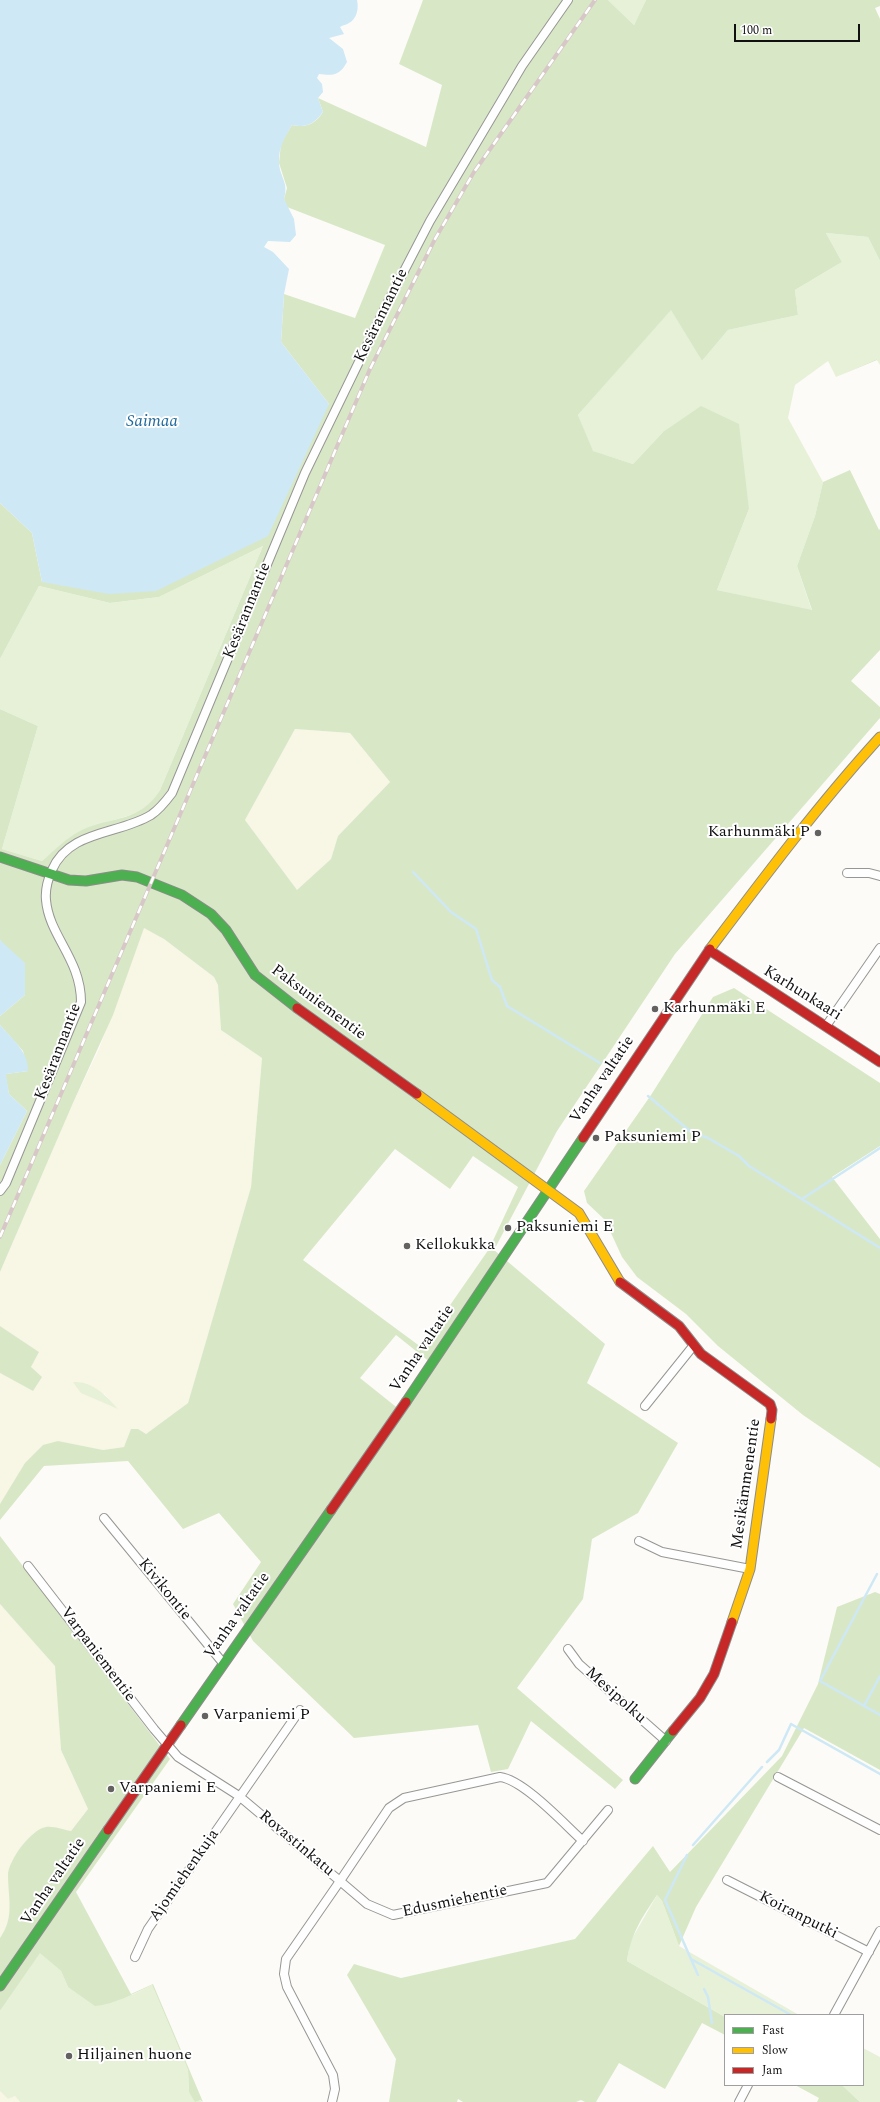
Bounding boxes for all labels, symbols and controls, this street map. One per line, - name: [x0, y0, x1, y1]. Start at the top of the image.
- scale bar: [736, 16, 862, 42]
- text: 100 m: [741, 21, 772, 40]
- street label: Kesärannantie: [351, 266, 413, 366]
- water label: Saimaa: [126, 413, 178, 433]
- street label: Kesärannantie: [220, 560, 276, 662]
- place label: Karhunmäki P: [708, 823, 810, 843]
- marker: Karhunmäki P: [813, 828, 823, 838]
- street label: Paksuniementie: [267, 961, 369, 1045]
- street label: Karhunkaari: [759, 962, 845, 1026]
- place label: Karhunmäki E: [663, 999, 765, 1019]
- street label: Kesärannantie: [32, 1001, 86, 1103]
- marker: Karhunmäki E: [650, 1004, 660, 1014]
- street label: Vanha valtatie: [567, 1033, 639, 1127]
- place label: Paksuniemi P: [604, 1128, 701, 1148]
- marker: Paksuniemi P: [591, 1133, 601, 1143]
- place label: Paksuniemi E: [516, 1218, 613, 1238]
- marker: Paksuniemi E: [503, 1223, 513, 1233]
- place label: Kellokukka: [415, 1236, 495, 1256]
- marker: Kellokukka: [402, 1241, 412, 1251]
- street label: Vanha valtatie: [387, 1302, 459, 1396]
- street label: Mesikämmenentie: [728, 1418, 766, 1550]
- street label: Kivikontie: [133, 1555, 195, 1625]
- street label: Vanha valtatie: [201, 1569, 275, 1663]
- street label: Varpaniementie: [55, 1604, 139, 1706]
- street label: Mesipolku: [581, 1664, 649, 1728]
- place label: Varpaniemi P: [213, 1706, 310, 1726]
- marker: Varpaniemi P: [200, 1711, 210, 1721]
- place label: Varpaniemi E: [119, 1779, 216, 1799]
- marker: Varpaniemi E: [106, 1784, 116, 1794]
- street label: Rovastinkatu: [254, 1807, 338, 1881]
- street label: Ajomiehenkuja: [146, 1826, 224, 1926]
- street label: Vanha valtatie: [18, 1835, 90, 1929]
- street label: Edusmiehentie: [401, 1882, 509, 1922]
- street label: Koiranputki: [755, 1888, 841, 1944]
- legend: [724, 2014, 864, 2086]
- text: Fast: [762, 2021, 784, 2040]
- text: Slow: [762, 2041, 787, 2060]
- place label: Hiljainen huone: [77, 2046, 192, 2066]
- marker: Hiljainen huone: [64, 2051, 74, 2061]
- text: Jam: [762, 2061, 783, 2080]

